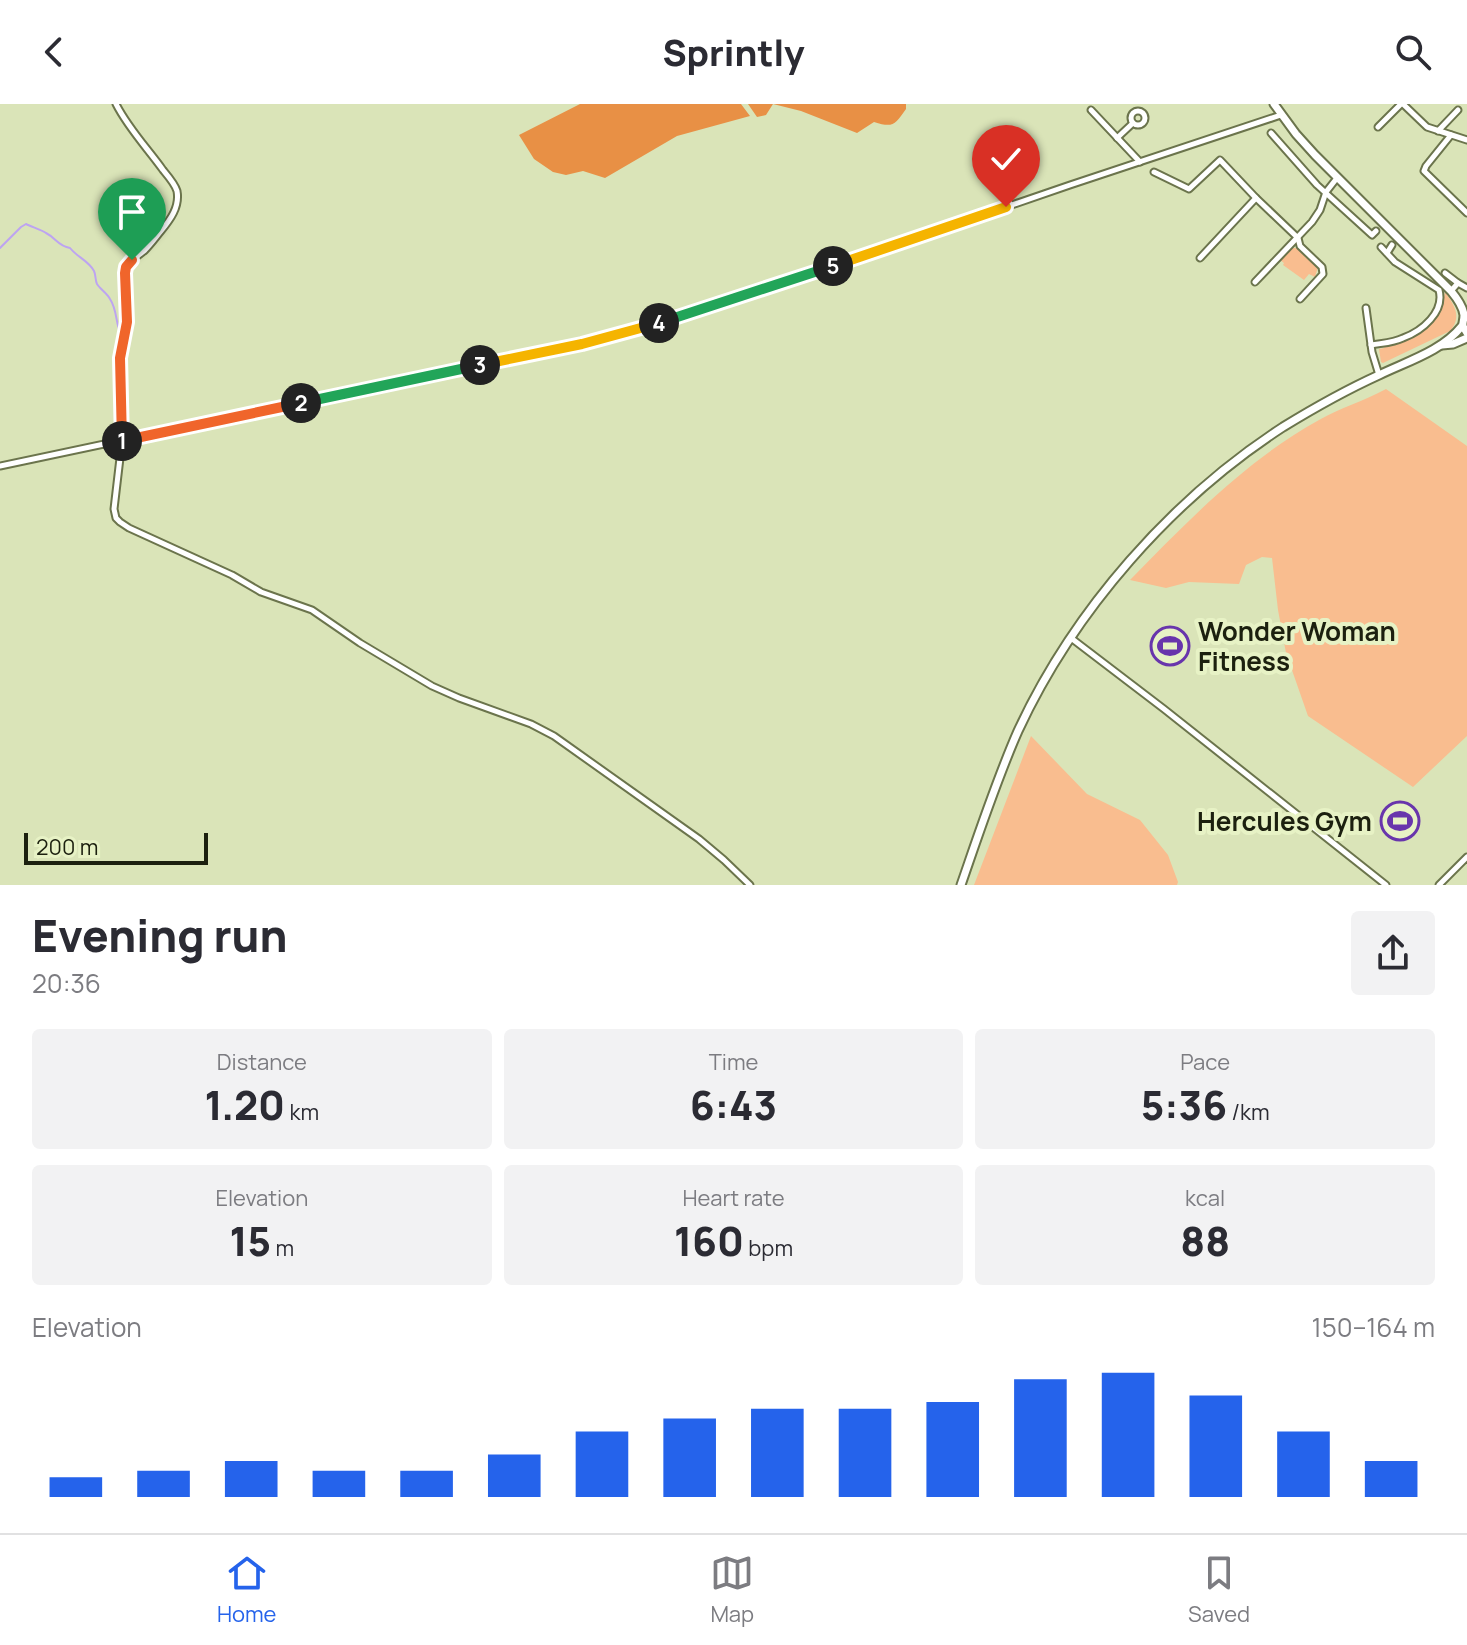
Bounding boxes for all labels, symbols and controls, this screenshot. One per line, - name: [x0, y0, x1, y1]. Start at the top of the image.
- text: Sprintly: [662, 28, 805, 77]
- icon: back: [32, 30, 76, 74]
- icon: search: [1391, 30, 1435, 74]
- pin: [972, 125, 1040, 207]
- icon: check: [984, 137, 1028, 181]
- pin: [98, 178, 166, 260]
- icon: arrive: [110, 190, 154, 234]
- pin: 5: [813, 246, 853, 286]
- text: 5: [827, 251, 839, 281]
- pin: 4: [639, 303, 679, 343]
- text: 4: [652, 308, 666, 338]
- pin: 3: [460, 345, 500, 385]
- text: 3: [474, 350, 486, 380]
- pin: 2: [281, 383, 321, 423]
- text: 2: [294, 388, 308, 418]
- pin: 1: [102, 421, 142, 461]
- text: 1: [117, 426, 127, 456]
- place label: Wonder Woman Fitness: [1198, 613, 1396, 679]
- sports icon: Wonder Woman Fitness: [1149, 625, 1191, 667]
- sports icon: Hercules Gym: [1379, 800, 1421, 842]
- place label: Hercules Gym: [1197, 803, 1372, 839]
- scale bar: [24, 829, 208, 865]
- text: 200 m: [36, 832, 98, 862]
- text: Evening run: [32, 905, 288, 965]
- button: share: [1351, 911, 1435, 995]
- text: 20:36: [32, 965, 101, 1001]
- text: Distance: [217, 1047, 307, 1077]
- text: Time: [709, 1047, 758, 1077]
- text: Pace: [1180, 1047, 1230, 1077]
- text: 1.20: [205, 1077, 285, 1132]
- text: 6:43: [690, 1077, 777, 1132]
- text: 5:36: [1141, 1077, 1227, 1132]
- text: km: [285, 1097, 319, 1127]
- text: /km: [1227, 1097, 1270, 1127]
- text: Elevation: [215, 1183, 308, 1213]
- text: Heart rate: [682, 1183, 785, 1213]
- text: kcal: [1185, 1183, 1225, 1213]
- text: 15: [229, 1213, 271, 1268]
- text: 160: [674, 1213, 744, 1268]
- text: 88: [1180, 1213, 1230, 1268]
- text: m: [271, 1233, 294, 1263]
- text: bpm: [744, 1233, 793, 1263]
- text: Elevation: [32, 1309, 142, 1345]
- text: 150–164 m: [1312, 1309, 1435, 1345]
- tab: Home: [217, 1551, 276, 1629]
- tab: Map: [710, 1551, 754, 1629]
- tab: Saved: [1188, 1551, 1250, 1629]

